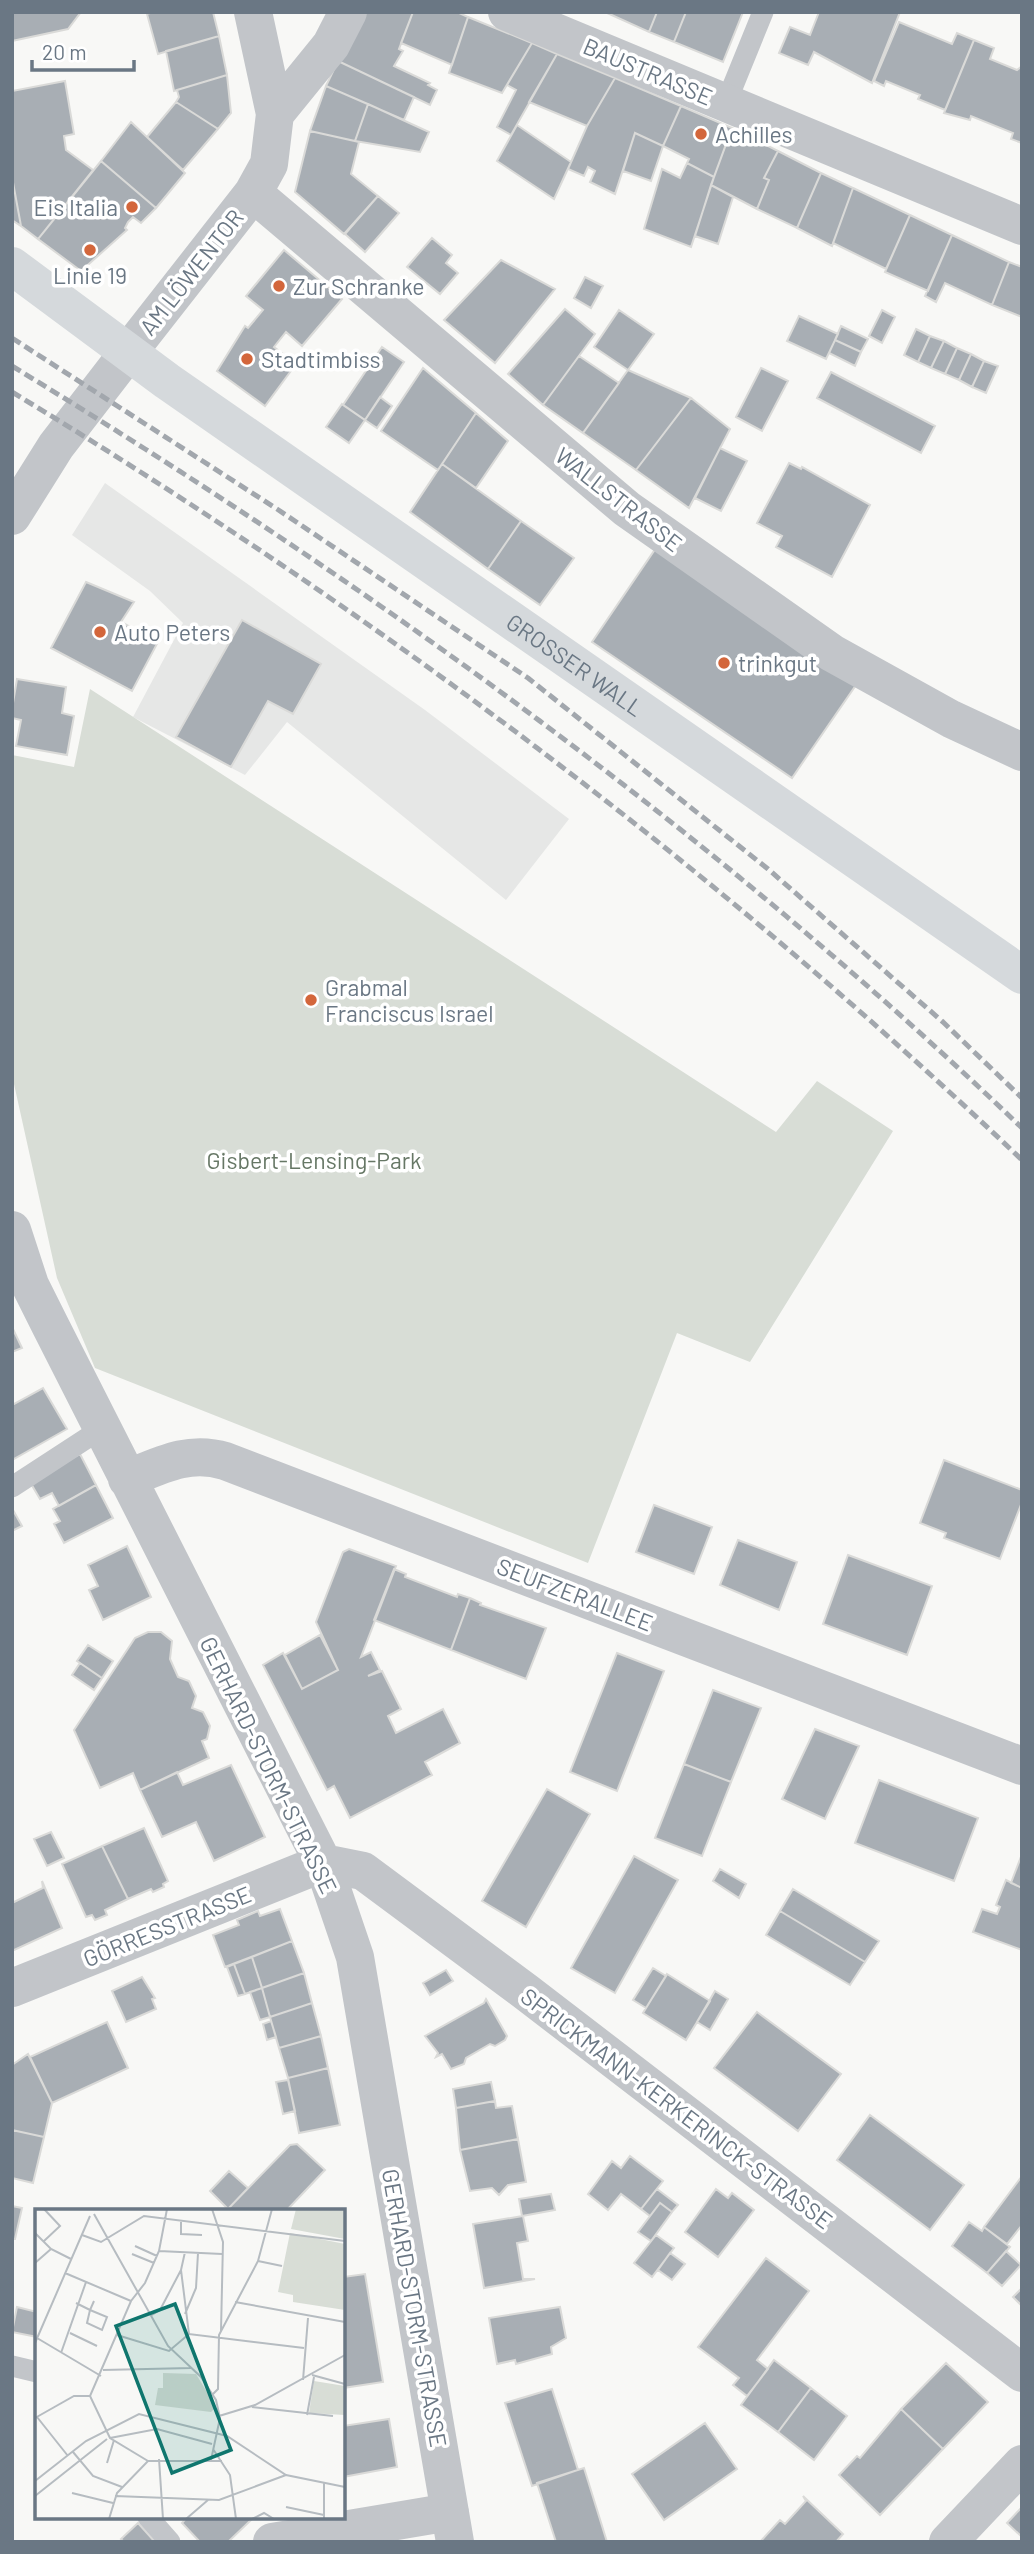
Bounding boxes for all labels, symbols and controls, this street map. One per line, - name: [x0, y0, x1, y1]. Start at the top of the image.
- scale bar: [32, 28, 133, 72]
- street label: BAUSTRASSE: [579, 31, 717, 111]
- text: 20 m: [42, 39, 87, 64]
- place label: Achilles: [715, 120, 793, 148]
- marker: Achilles: [693, 126, 709, 142]
- place label: Eis Italia: [34, 193, 118, 221]
- marker: Eis Italia: [124, 199, 140, 215]
- street label: AM LÖWENTOR: [133, 204, 249, 340]
- marker: Linie 19: [82, 242, 98, 258]
- place label: Linie 19: [53, 261, 127, 289]
- place label: Zur Schranke: [293, 272, 425, 300]
- marker: Zur Schranke: [271, 278, 287, 294]
- place label: Stadtimbiss: [261, 345, 381, 373]
- marker: Stadtimbiss: [239, 351, 255, 367]
- street label: WALLSTRASSE: [550, 441, 688, 557]
- street label: GROSSER WALL: [501, 607, 649, 722]
- place label: Auto Peters: [114, 618, 230, 646]
- marker: Auto Peters: [92, 624, 108, 640]
- place label: trinkgut: [738, 649, 817, 677]
- marker: trinkgut: [716, 655, 732, 671]
- place label: Grabmal Franciscus Israel: [325, 973, 494, 1027]
- marker: Grabmal Franciscus Israel: [303, 992, 319, 1008]
- park label: Gisbert-Lensing-Park: [206, 1146, 422, 1174]
- street label: SEUFZERALLEE: [493, 1551, 657, 1637]
- street label: GERHARD-STORM-STRASSE: [195, 1632, 343, 1898]
- street label: GÖRRESSTRASSE: [79, 1880, 255, 1972]
- street label: SPRICKMANN-KERKERINCK-STRASSE: [516, 1982, 838, 2234]
- street label: GERHARD-STORM-STRASSE: [377, 2167, 453, 2449]
- inset map: [35, 2209, 345, 2519]

